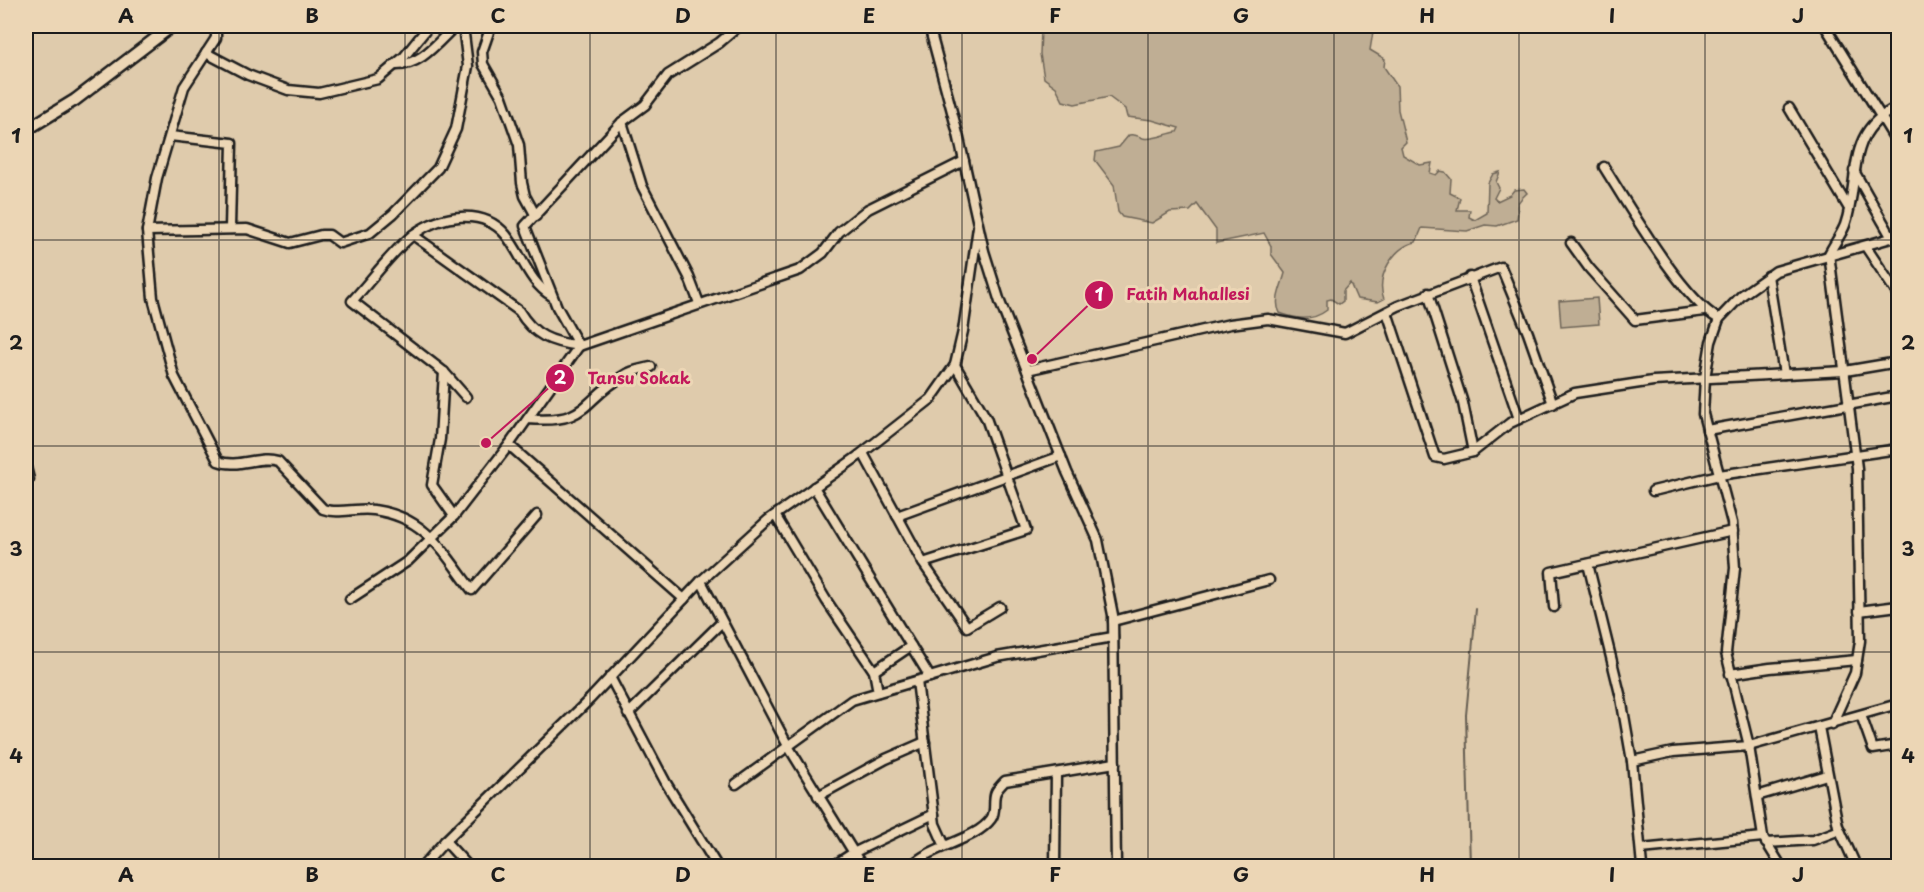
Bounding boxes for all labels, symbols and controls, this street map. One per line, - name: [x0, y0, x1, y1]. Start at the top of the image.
- text: A: [118, 0, 134, 30]
- text: B: [305, 0, 319, 30]
- text: C: [490, 0, 506, 30]
- text: D: [675, 0, 691, 30]
- text: E: [863, 0, 875, 30]
- text: F: [1049, 0, 1061, 30]
- text: G: [1233, 0, 1249, 30]
- text: H: [1419, 0, 1435, 30]
- text: I: [1609, 0, 1615, 30]
- text: J: [1792, 0, 1804, 30]
- text: 1: [11, 120, 21, 150]
- text: 1: [1903, 120, 1913, 150]
- callout: Fatih Mahallesi: [1084, 278, 1261, 312]
- text: 1: [1095, 280, 1104, 307]
- text: Fatih Mahallesi: [1126, 281, 1250, 305]
- text: 2: [9, 327, 23, 357]
- text: 2: [1901, 327, 1915, 357]
- callout: Tansu Sokak: [545, 361, 703, 395]
- text: 2: [554, 363, 567, 390]
- text: Tansu Sokak: [587, 365, 691, 389]
- text: 3: [9, 533, 23, 563]
- text: 3: [1901, 533, 1915, 563]
- text: 4: [9, 740, 23, 770]
- text: 4: [1901, 740, 1915, 770]
- text: A: [118, 859, 134, 889]
- text: B: [305, 859, 319, 889]
- text: C: [490, 859, 506, 889]
- text: D: [675, 859, 691, 889]
- text: E: [863, 859, 875, 889]
- text: F: [1049, 859, 1061, 889]
- text: G: [1233, 859, 1249, 889]
- text: H: [1419, 859, 1435, 889]
- text: I: [1609, 859, 1615, 889]
- text: J: [1792, 859, 1804, 889]

